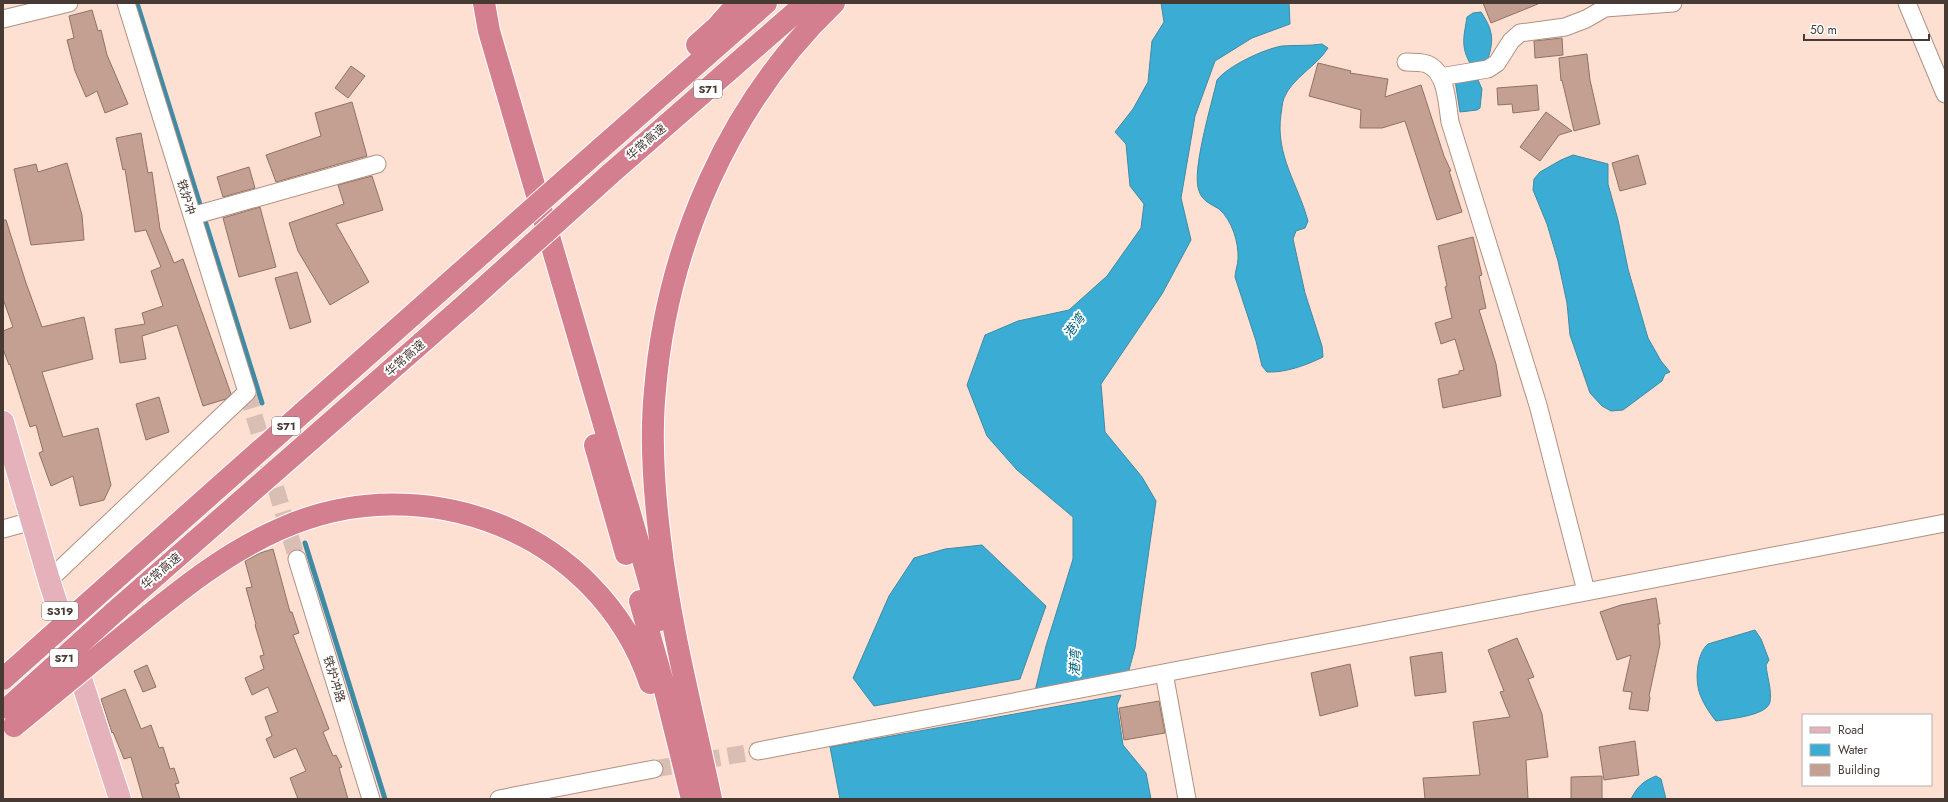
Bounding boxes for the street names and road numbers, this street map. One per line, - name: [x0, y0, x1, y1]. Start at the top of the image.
- road number: S71: [694, 80, 722, 98]
- street label: 华常高速: [622, 119, 670, 165]
- street label: 铁炉冲: [172, 177, 200, 217]
- street label: 华常高速: [381, 335, 429, 381]
- road number: S71: [272, 417, 300, 435]
- street label: 华常高速: [137, 548, 185, 594]
- road number: S319: [42, 602, 78, 620]
- road number: S71: [50, 649, 78, 667]
- street label: 铁炉冲路: [318, 653, 350, 705]

